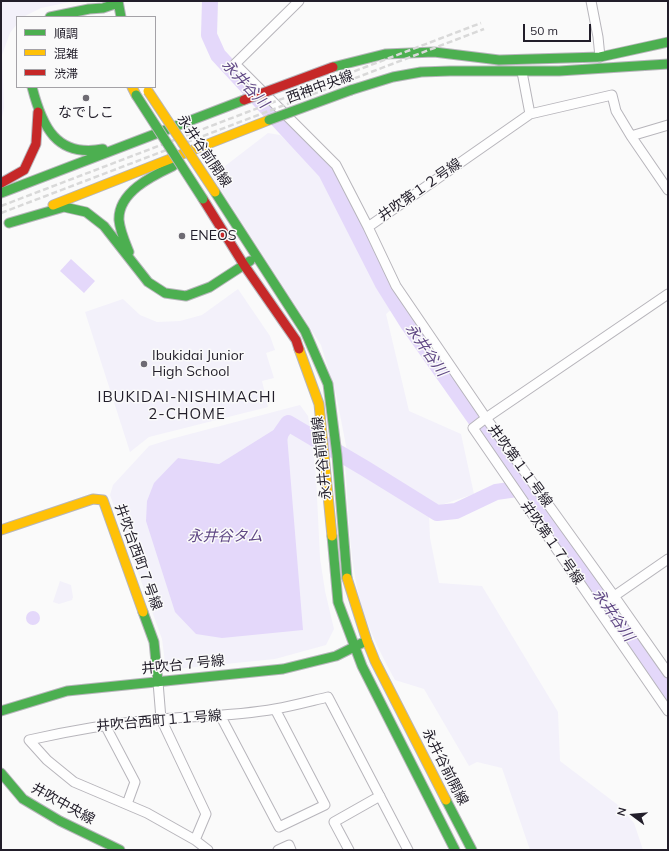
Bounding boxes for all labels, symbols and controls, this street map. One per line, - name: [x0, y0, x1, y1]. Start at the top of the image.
- legend: [16, 16, 156, 88]
- scale bar: [525, 16, 593, 42]
- text: 50 m: [530, 23, 558, 38]
- text: 順調: [54, 26, 78, 41]
- text: 混雑: [54, 46, 78, 61]
- water label: 永井谷川: [218, 56, 272, 112]
- text: 渋滞: [54, 66, 78, 81]
- street label: 西神中央線: [284, 67, 356, 107]
- marker: なでしこ: [81, 93, 91, 103]
- place label: なでしこ: [58, 105, 114, 121]
- street label: 永井谷前開線: [174, 111, 234, 191]
- street label: 井吹第１２号線: [375, 155, 465, 225]
- place label: ENEOS: [190, 228, 236, 244]
- marker: ENEOS: [177, 231, 187, 241]
- water label: 永井谷川: [401, 320, 451, 380]
- place label: Ibukidai Junior High School: [152, 348, 244, 380]
- marker: Ibukidai Junior High School: [139, 359, 149, 369]
- district label: IBUKIDAI-NISHIMACHI 2-CHOME: [98, 388, 276, 423]
- street label: 永井谷前開線: [309, 415, 335, 501]
- street label: 井吹第１１号線: [484, 421, 556, 511]
- street label: 井吹第１７号線: [517, 498, 587, 588]
- street label: 井吹台西町７号線: [111, 502, 165, 612]
- water label: 永井谷タム: [188, 527, 262, 545]
- water label: 永井谷川: [588, 585, 638, 645]
- street label: 井吹台７号線: [140, 652, 226, 678]
- street label: 井吹台西町１１号線: [96, 707, 222, 735]
- street label: 永井谷前開線: [418, 726, 472, 808]
- street label: 井吹中央線: [28, 780, 98, 828]
- north arrow: [613, 795, 653, 835]
- text: N: [614, 806, 629, 818]

